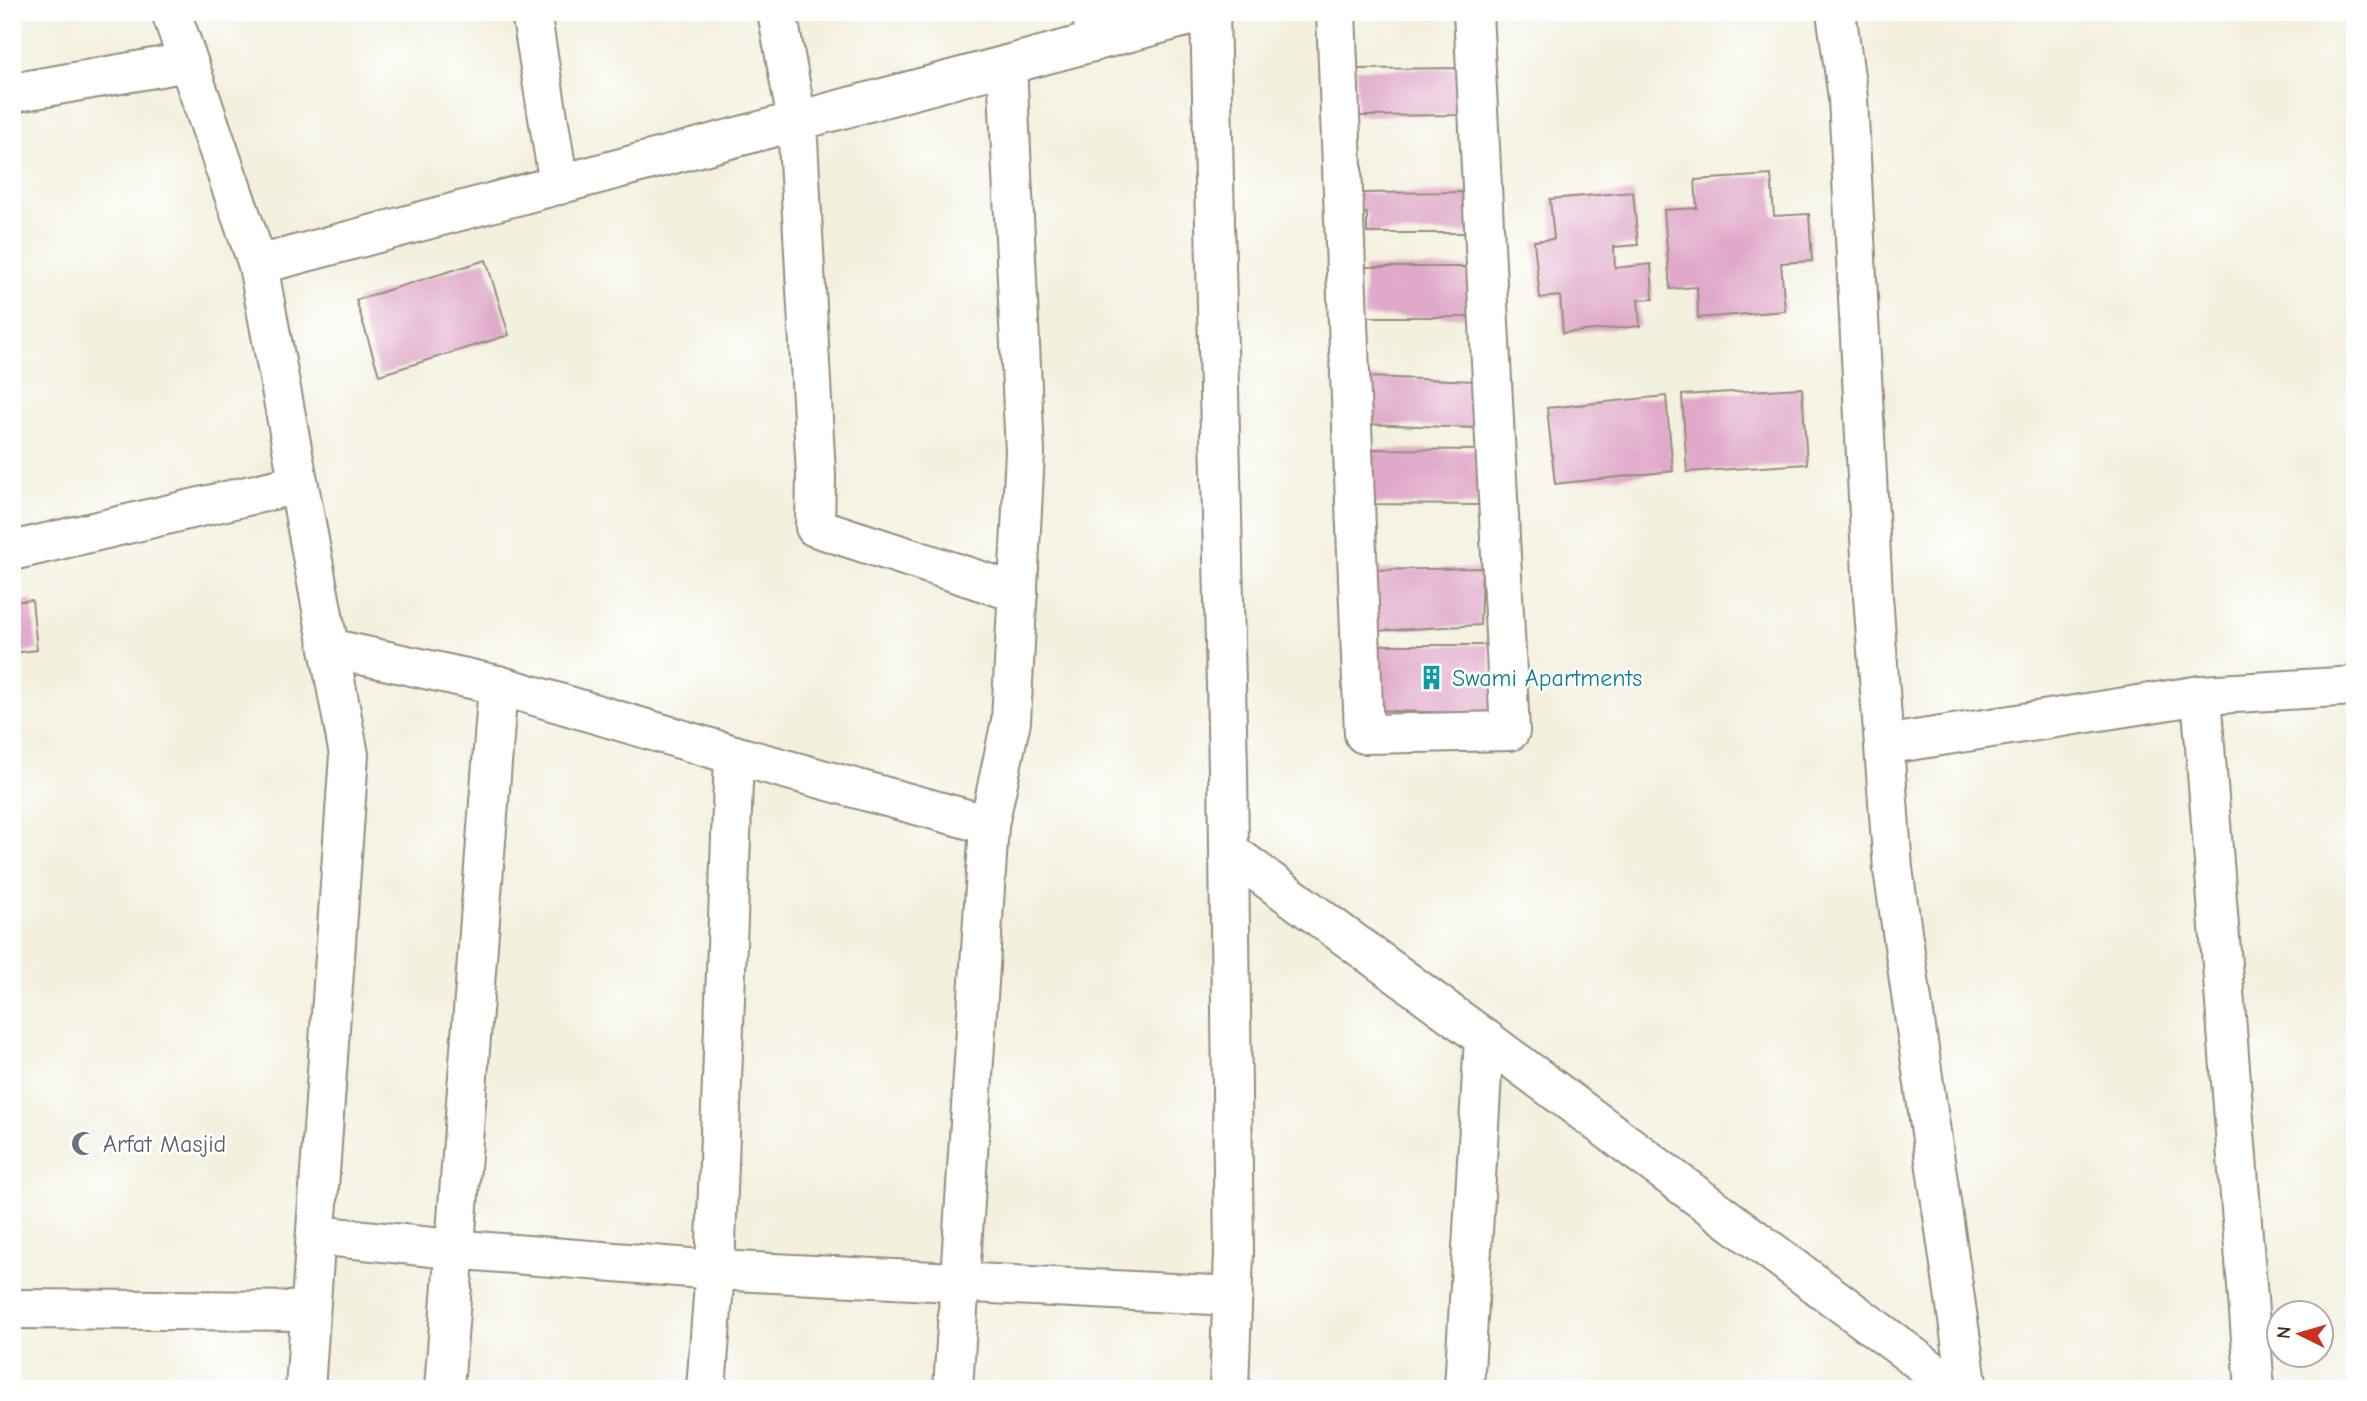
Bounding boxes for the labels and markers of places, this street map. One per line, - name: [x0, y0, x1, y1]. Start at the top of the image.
- building icon: Swami Apartments: [1418, 664, 1446, 692]
- place label: Swami Apartments: [1452, 664, 1642, 692]
- mosque icon: Arfat Masjid: [69, 1130, 97, 1158]
- place label: Arfat Masjid: [103, 1130, 226, 1158]

